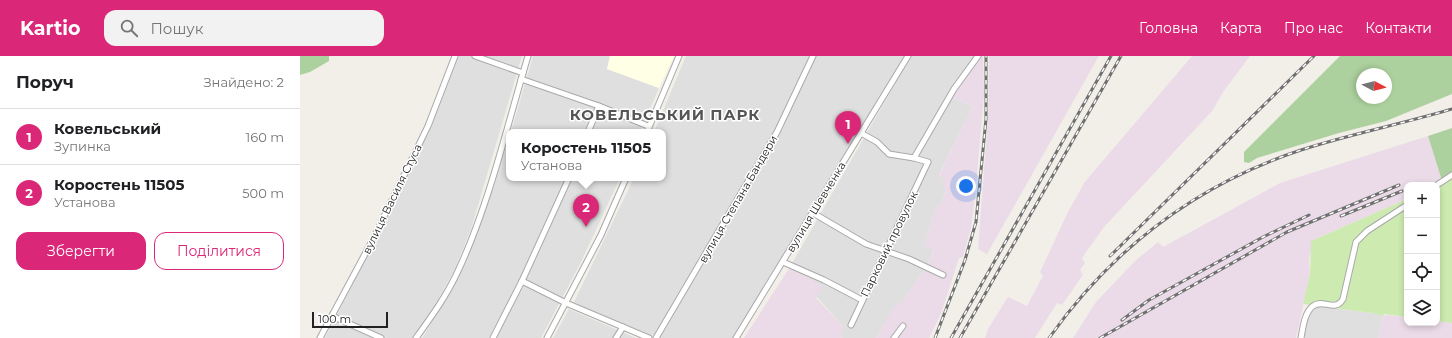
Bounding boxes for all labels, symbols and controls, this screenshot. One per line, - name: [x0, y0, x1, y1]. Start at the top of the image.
- search box: [104, 10, 384, 46]
- text: Kartio: [20, 17, 80, 40]
- icon: search: [118, 17, 140, 39]
- text: Пошук: [150, 19, 203, 38]
- text: Головна: [1139, 19, 1198, 37]
- text: Карта: [1220, 19, 1262, 37]
- text: Про нас: [1284, 19, 1343, 37]
- text: Контакти: [1365, 19, 1432, 37]
- north arrow: [1356, 68, 1392, 104]
- text: Поруч: [16, 72, 74, 92]
- text: Знайдено: 2: [204, 74, 284, 90]
- district label: КОВЕЛЬСЬКИЙ ПАРК: [570, 105, 760, 124]
- pin: 1: [835, 111, 861, 144]
- text: Ковельський: [54, 119, 161, 138]
- text: 1: [26, 129, 32, 145]
- text: 160 m: [246, 129, 284, 145]
- popup: [506, 129, 666, 181]
- street label: вулиця Степана Бандери: [696, 133, 780, 265]
- text: Зупинка: [54, 138, 111, 154]
- text: Коростень 11505: [521, 138, 651, 157]
- street label: вулиця Василя Стуса: [359, 142, 425, 256]
- text: Установа: [521, 157, 582, 173]
- street label: вулиця Шевченка: [783, 159, 849, 255]
- text: Коростень 11505: [54, 175, 184, 194]
- your location: [956, 176, 976, 196]
- map controls: [1404, 182, 1440, 326]
- button: +: [1404, 182, 1440, 218]
- text: 2: [25, 185, 33, 201]
- text: 500 m: [242, 185, 284, 201]
- street label: Парковий провулок: [857, 188, 921, 299]
- text: Установа: [54, 194, 116, 210]
- pin: 2: [573, 194, 599, 227]
- button: −: [1404, 218, 1440, 254]
- button: Зберегти: [16, 232, 146, 270]
- button: Поділитися: [154, 232, 284, 270]
- button: locate: [1404, 254, 1440, 290]
- button: layers: [1404, 290, 1440, 326]
- scale bar: [312, 310, 388, 329]
- text: 100 m: [318, 312, 351, 326]

